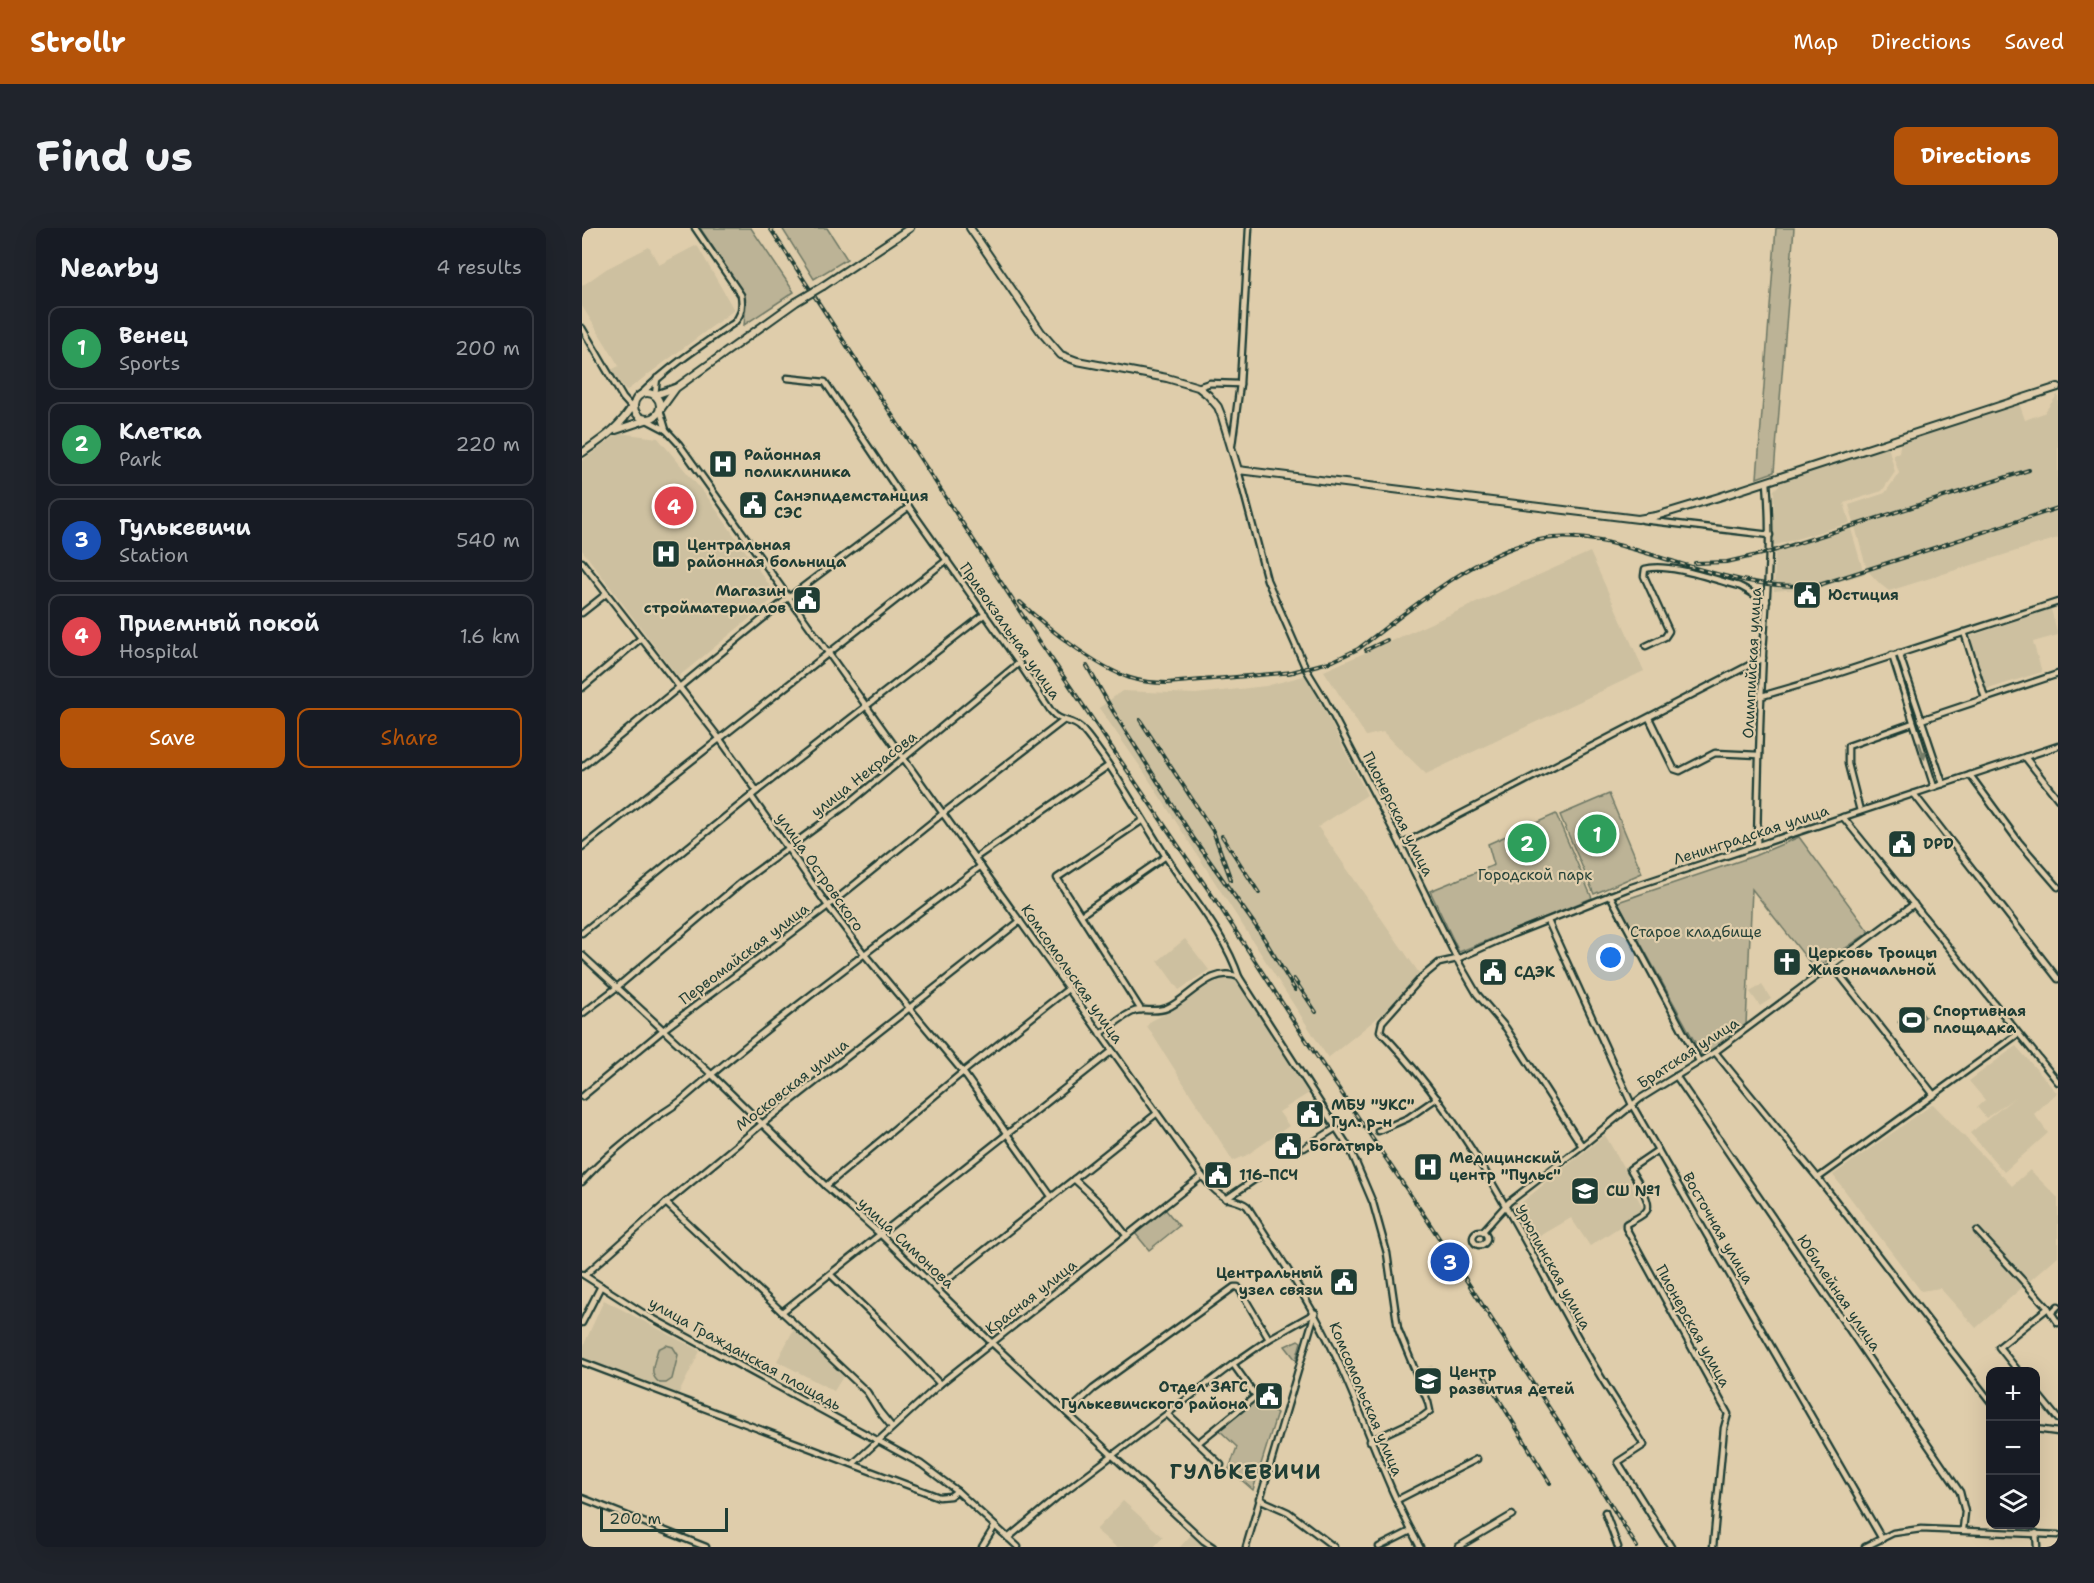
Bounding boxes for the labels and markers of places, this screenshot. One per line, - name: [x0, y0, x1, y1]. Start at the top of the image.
- place label: Районная поликлиника: [744, 445, 851, 482]
- hospital icon: Районная поликлиника: [707, 448, 739, 480]
- pin: 4: [654, 484, 694, 528]
- place label: Санэпидемстанция СЭС: [774, 486, 929, 523]
- public building icon: Санэпидемстанция СЭС: [737, 489, 769, 521]
- place label: Центральная районная больница: [687, 535, 847, 572]
- hospital icon: Центральная районная больница: [650, 538, 682, 570]
- public building icon: Юстиция: [1791, 579, 1823, 611]
- place label: Магазин стройматериалов: [644, 581, 786, 618]
- public building icon: Магазин стройматериалов: [791, 584, 823, 616]
- place label: Юстиция: [1828, 585, 1899, 605]
- pin: 1: [1578, 812, 1616, 856]
- pin: 2: [1508, 820, 1546, 866]
- public building icon: DPD: [1886, 828, 1918, 860]
- place label: DPD: [1923, 834, 1954, 854]
- place label: Церковь Троицы Живоначальной: [1808, 943, 1937, 980]
- church icon: Церковь Троицы Живоначальной: [1771, 946, 1803, 978]
- public building icon: СДЭК: [1477, 956, 1509, 988]
- place label: СДЭК: [1514, 962, 1556, 982]
- place label: Спортивная площадка: [1933, 1001, 2026, 1038]
- sports icon: Спортивная площадка: [1896, 1004, 1928, 1036]
- place label: МБУ "УКС" Гул. р-н: [1331, 1095, 1415, 1132]
- public building icon: МБУ "УКС" Гул. р-н: [1294, 1098, 1326, 1130]
- public building icon: Богатырь: [1272, 1130, 1304, 1162]
- place label: Богатырь: [1309, 1136, 1383, 1156]
- place label: Медицинский центр "Пульс": [1449, 1148, 1562, 1185]
- hospital icon: Медицинский центр "Пульс": [1412, 1151, 1444, 1183]
- public building icon: 116-ПСЧ: [1202, 1159, 1234, 1191]
- place label: 116-ПСЧ: [1239, 1165, 1298, 1185]
- school or university icon: СШ №1: [1569, 1175, 1601, 1207]
- place label: СШ №1: [1606, 1181, 1661, 1201]
- pin: 3: [1430, 1240, 1470, 1284]
- place label: Центральный узел связи: [1216, 1263, 1324, 1300]
- public building icon: Центральный узел связи: [1328, 1266, 1360, 1298]
- place label: Центр развития детей: [1449, 1362, 1575, 1399]
- school or university icon: Центр развития детей: [1412, 1365, 1444, 1397]
- place label: Отдел ЗАГС Гулькевичского района: [1061, 1377, 1249, 1414]
- public building icon: Отдел ЗАГС Гулькевичского района: [1253, 1380, 1285, 1412]

